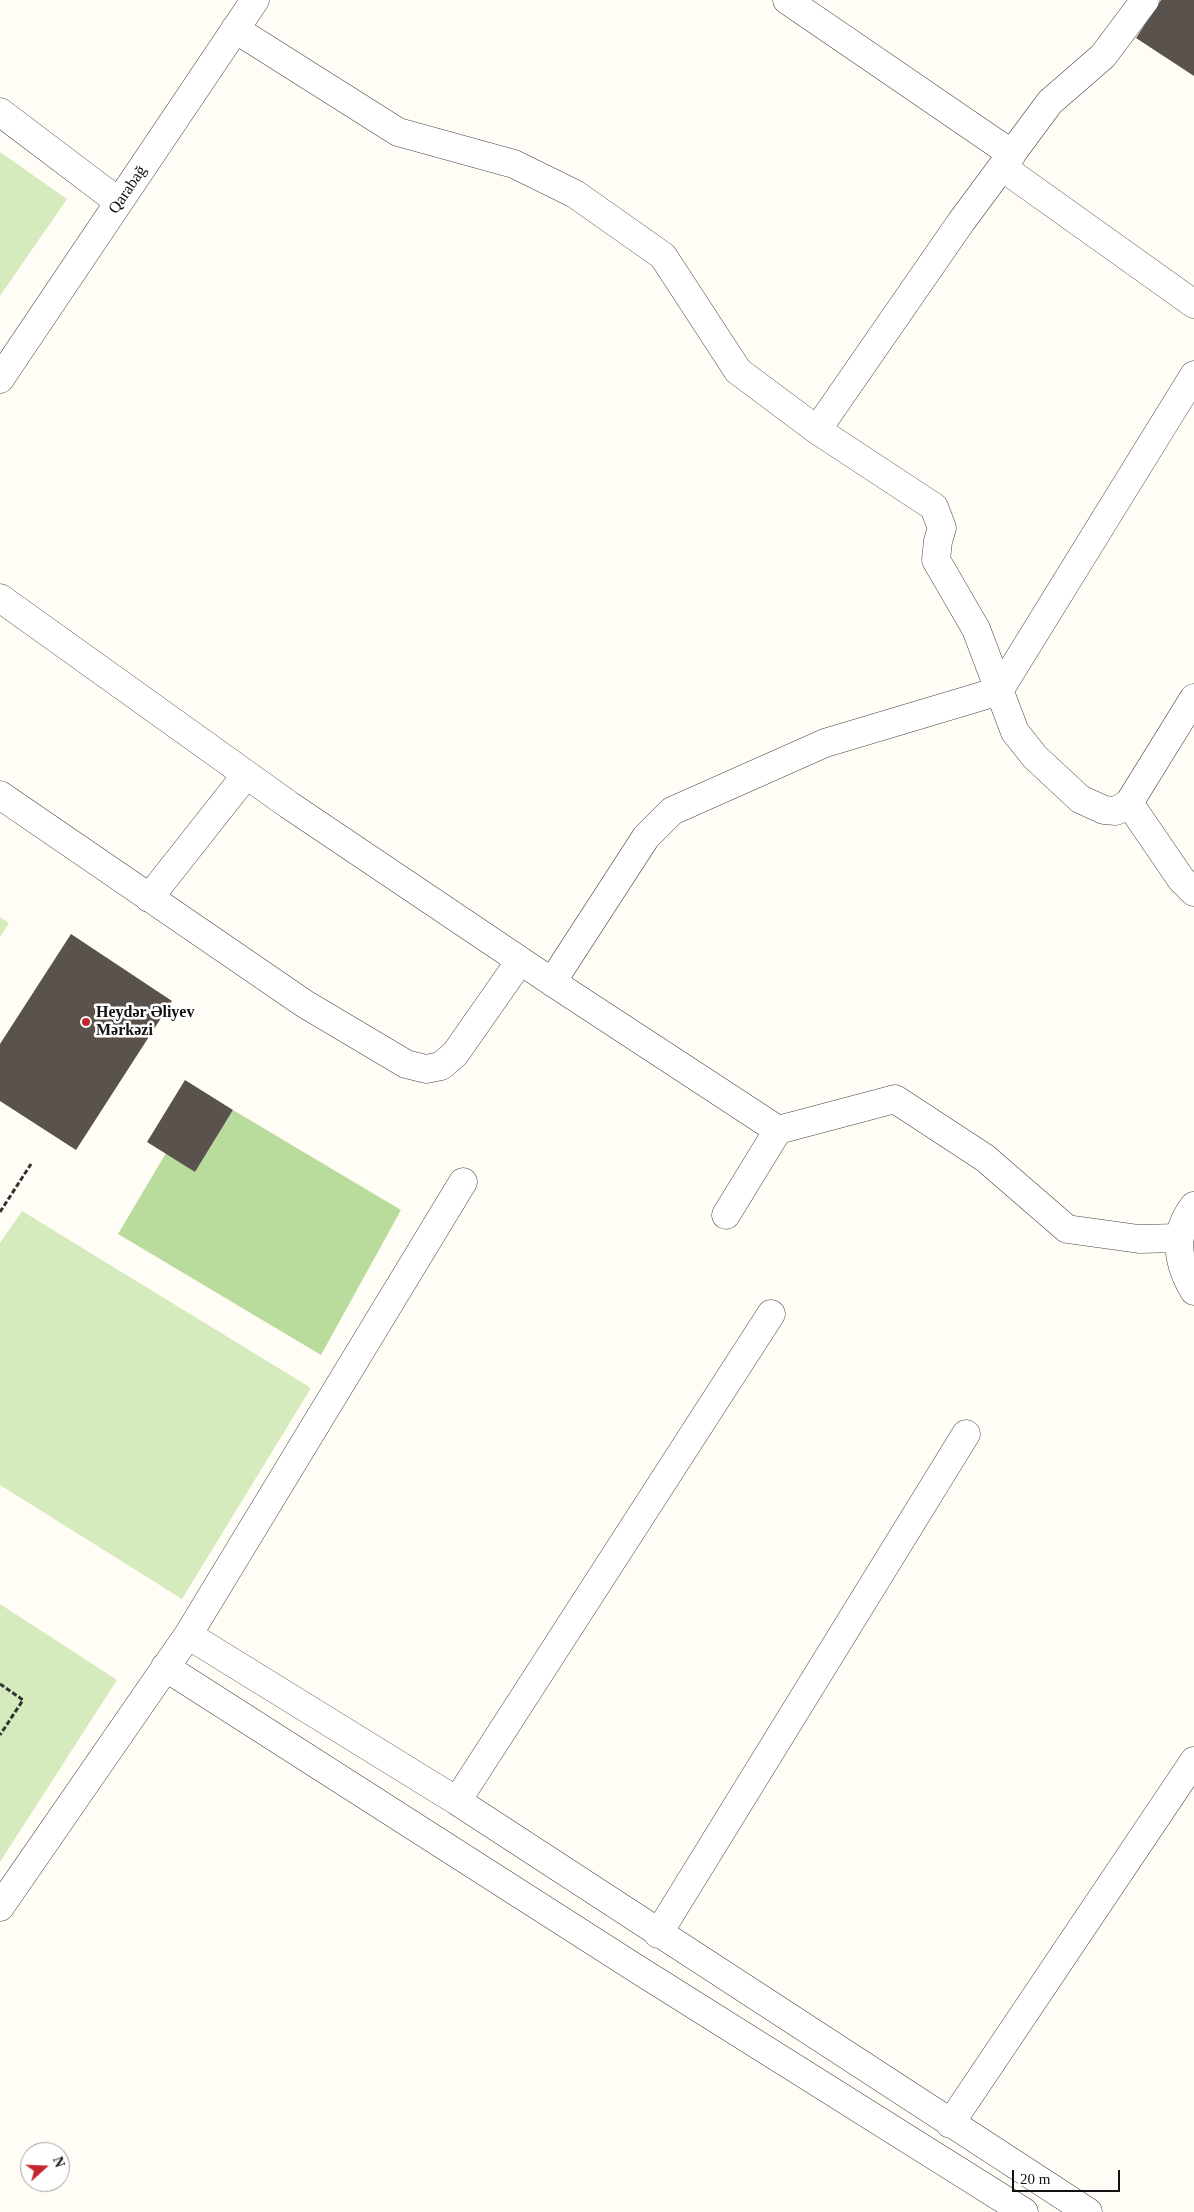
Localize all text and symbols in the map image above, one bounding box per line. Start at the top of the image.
street label: Qarabağ [105,162,151,218]
place label: Heydər Əliyev Mərkəzi [96,1003,194,1041]
marker: Heydər Əliyev Mərkəzi [80,1016,92,1028]
north arrow [20,2142,70,2192]
text: N [50,2155,67,2169]
scale bar [1014,2160,1122,2192]
text: 20 m [1020,2171,1050,2187]

